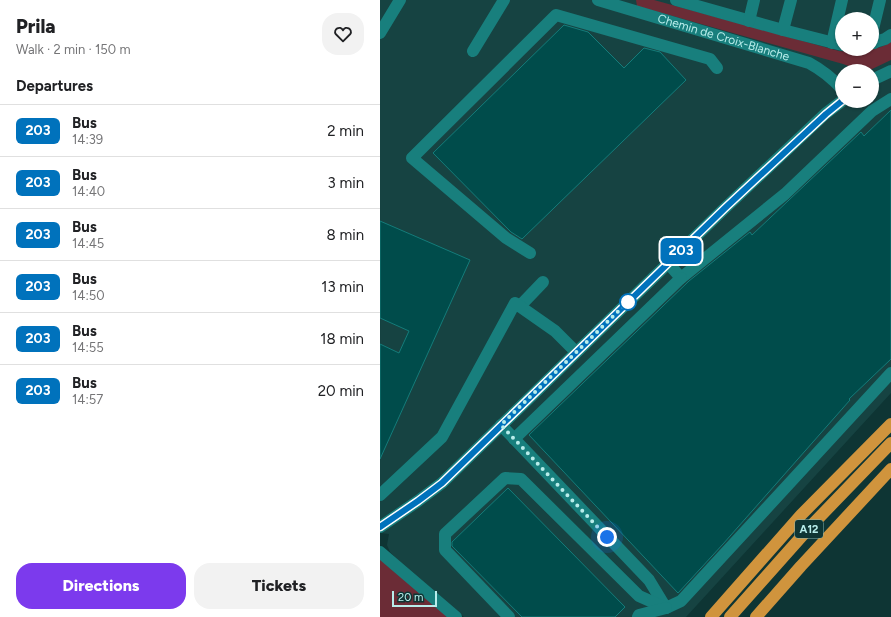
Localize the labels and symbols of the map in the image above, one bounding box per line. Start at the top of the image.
street label: Chemin de Croix-Blanche [656,11,792,64]
line badge: 203 [658,238,704,264]
unlabelled marker [619,293,637,311]
road number: A12 [795,520,823,538]
your location [597,527,617,547]
scale bar [392,589,437,608]

